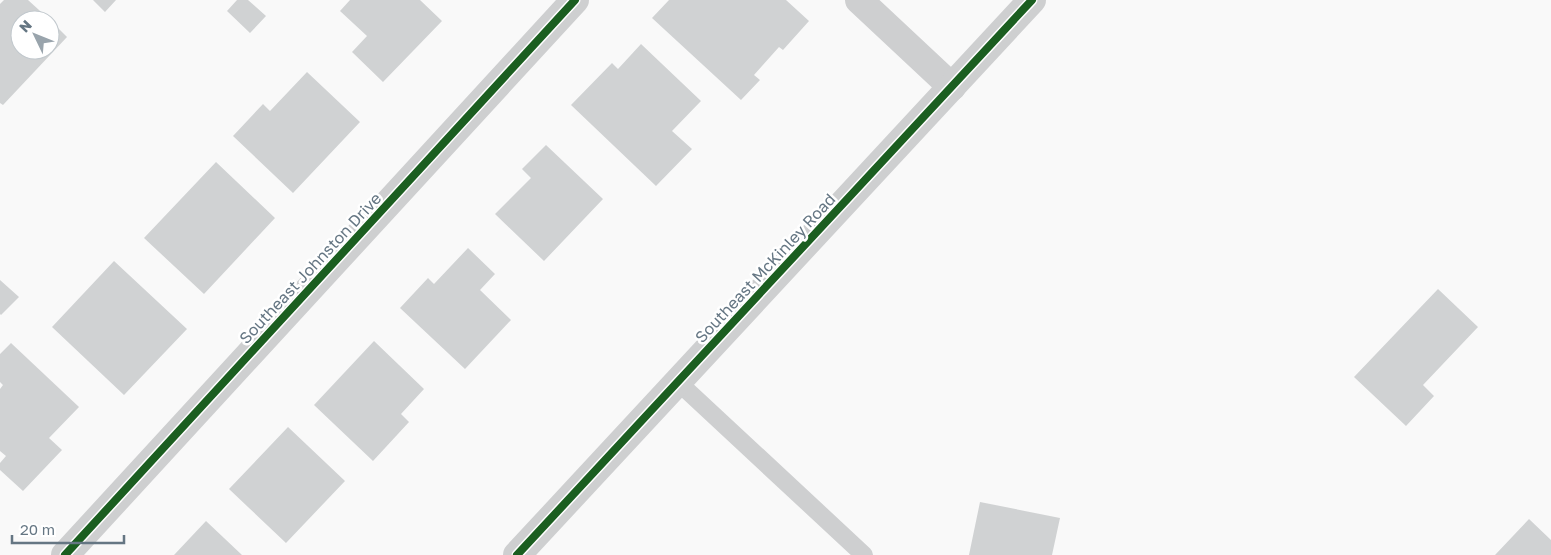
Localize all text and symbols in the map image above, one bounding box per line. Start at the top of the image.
north arrow [10,10,60,60]
text: N [15,16,35,35]
street label: Southeast Johnston Drive [235,188,385,348]
street label: Southeast McKinley Road [691,189,839,347]
scale bar [12,512,125,544]
text: 20 m [20,520,55,538]

